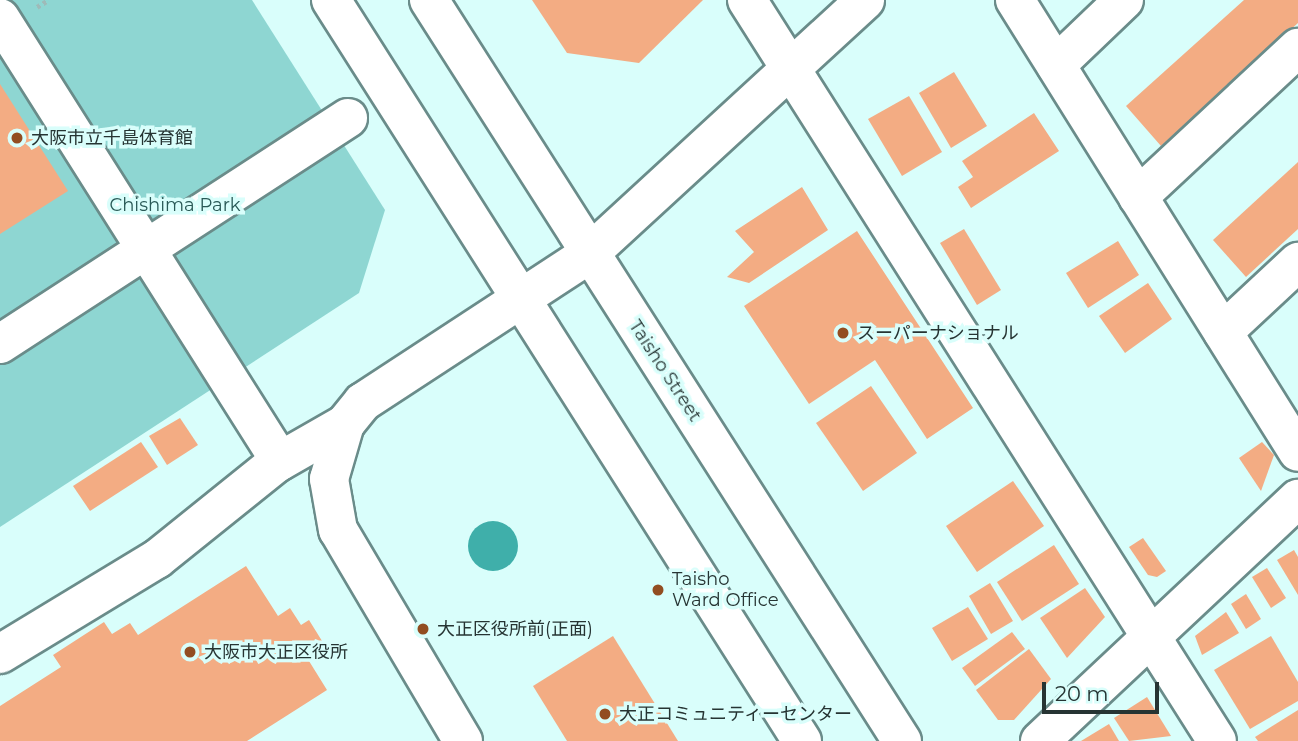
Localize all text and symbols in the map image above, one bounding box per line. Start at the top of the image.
place label: 大阪市立千島体育館 [31,127,193,149]
marker: 大阪市立千島体育館 [9,130,25,146]
park label: Chishima Park [109,194,241,216]
street label: Taisho Street [624,316,706,426]
place label: スーパーナショナル [857,322,1019,344]
marker: スーパーナショナル [835,325,851,341]
place label: Taisho Ward Office [672,569,779,612]
marker: Taisho Ward Office [650,582,666,598]
place label: 大正区役所前(正面) [437,618,593,640]
marker: 大正区役所前(正面) [415,621,431,637]
place label: 大阪市大正区役所 [204,641,348,663]
marker: 大阪市大正区役所 [182,644,198,660]
scale bar [1046,668,1163,712]
text: 20 m [1055,681,1109,706]
place label: 大正コミュニティーセンター [619,703,853,725]
marker: 大正コミュニティーセンター [597,706,613,722]

